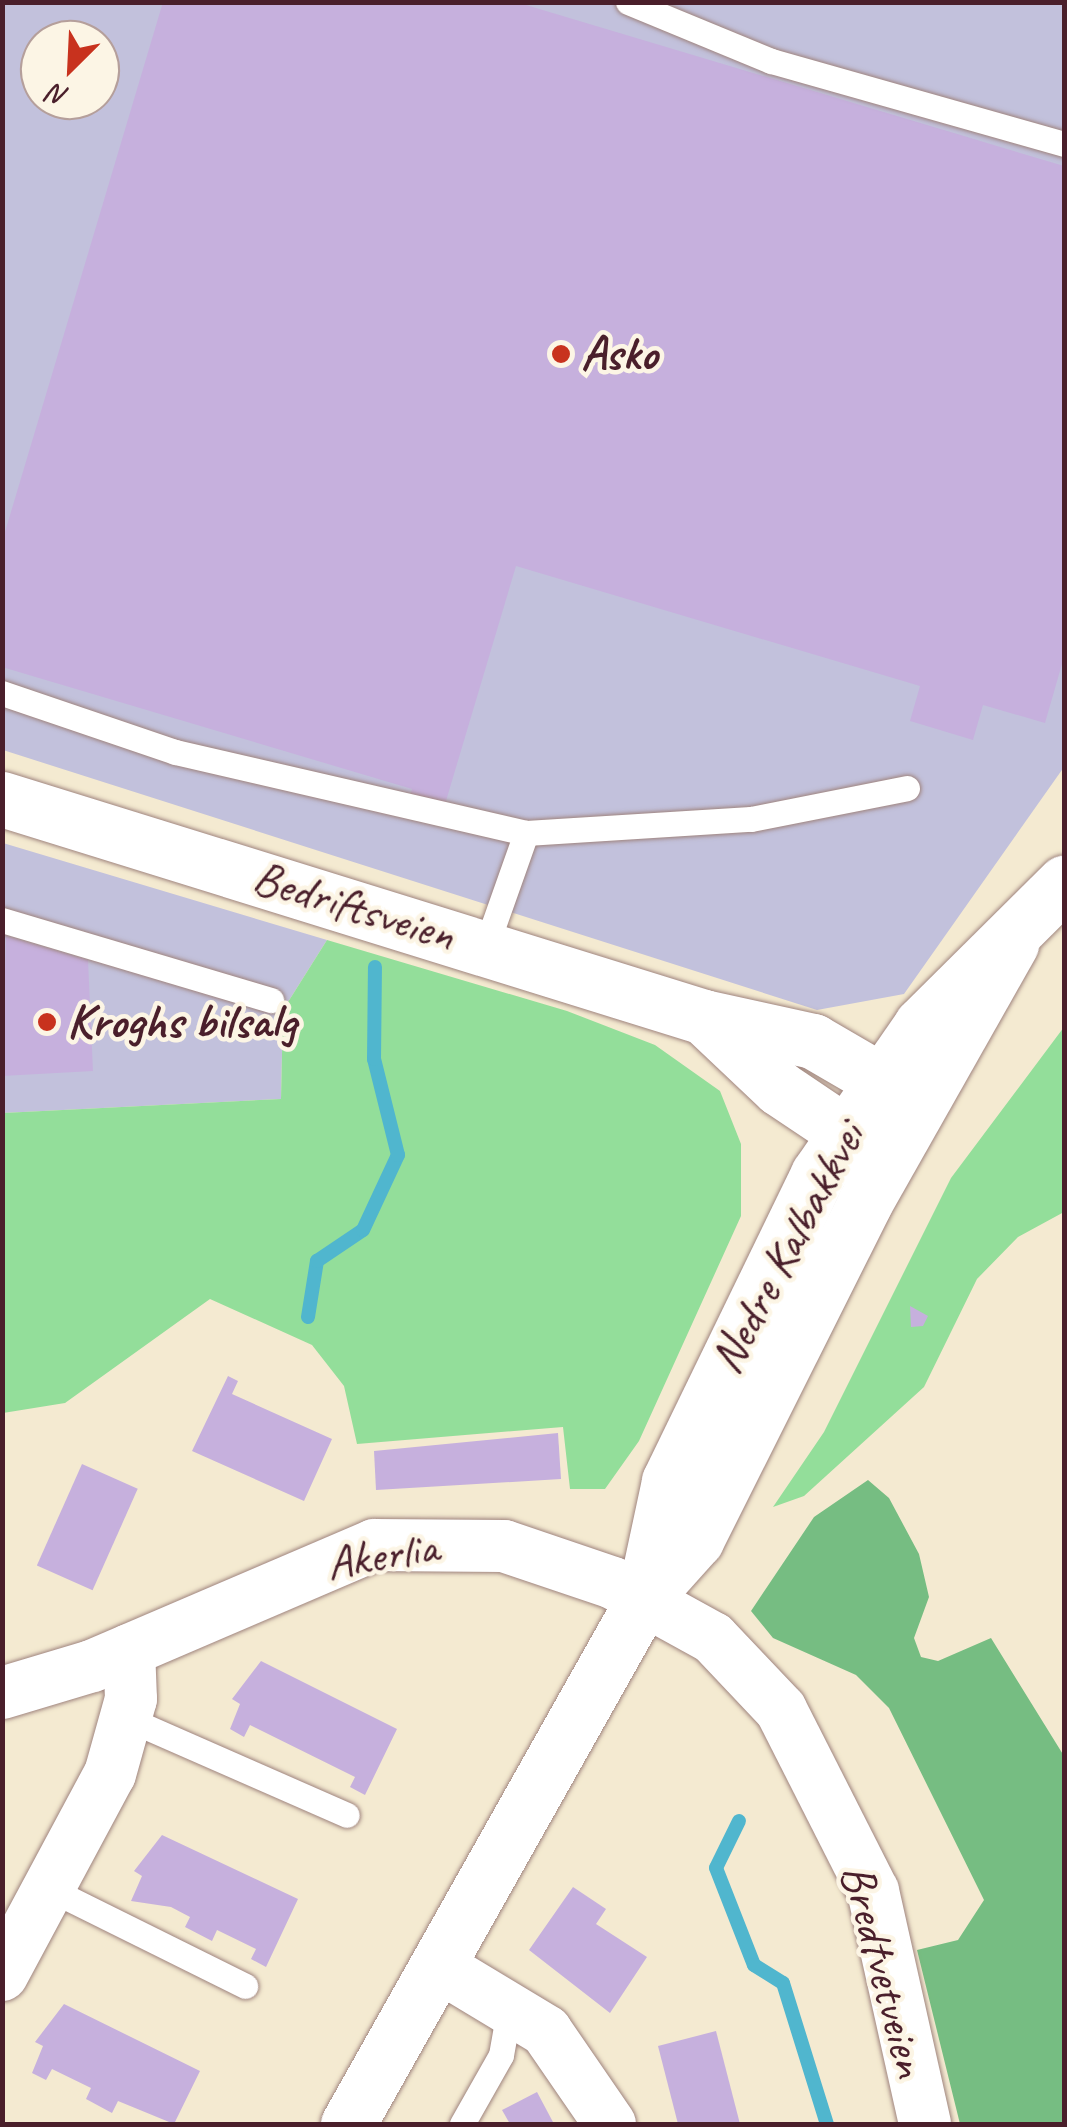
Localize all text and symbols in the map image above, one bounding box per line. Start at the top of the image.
north arrow [20,20,120,120]
text: N [43,77,73,116]
place label: Asko [581,325,657,383]
marker: Asko [550,343,572,365]
street label: Bedriftsveien [246,848,462,964]
place label: Kroghs bilsalg [67,993,296,1051]
marker: Kroghs bilsalg [36,1011,58,1033]
street label: Nedre Kalbakkvei [697,1113,877,1383]
street label: Akerlia [322,1518,442,1592]
street label: Bredtvetveien [828,1857,940,2083]

